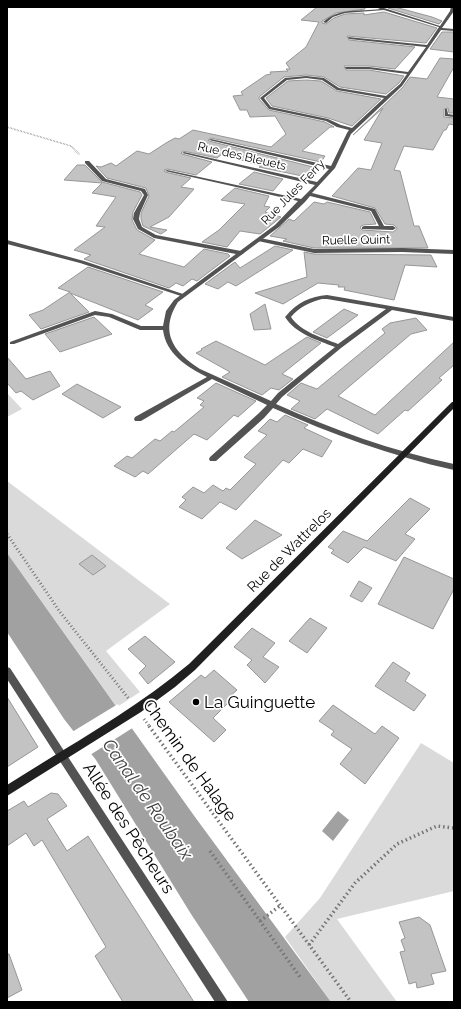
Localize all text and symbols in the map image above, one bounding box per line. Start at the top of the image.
street label: Rue des Bleuets [196,139,288,173]
street label: Rue Jules Ferry [258,156,328,228]
street label: Ruelle Quint [322,232,390,248]
street label: Rue de Wattrelos [244,505,334,595]
place label: La Guinguette [204,692,315,712]
street label: Chemin de Halage [139,695,241,825]
marker: La Guinguette [191,697,201,707]
water label: Canal de Roubaix [99,735,198,865]
street label: Allée des Pêcheurs [79,759,179,897]

